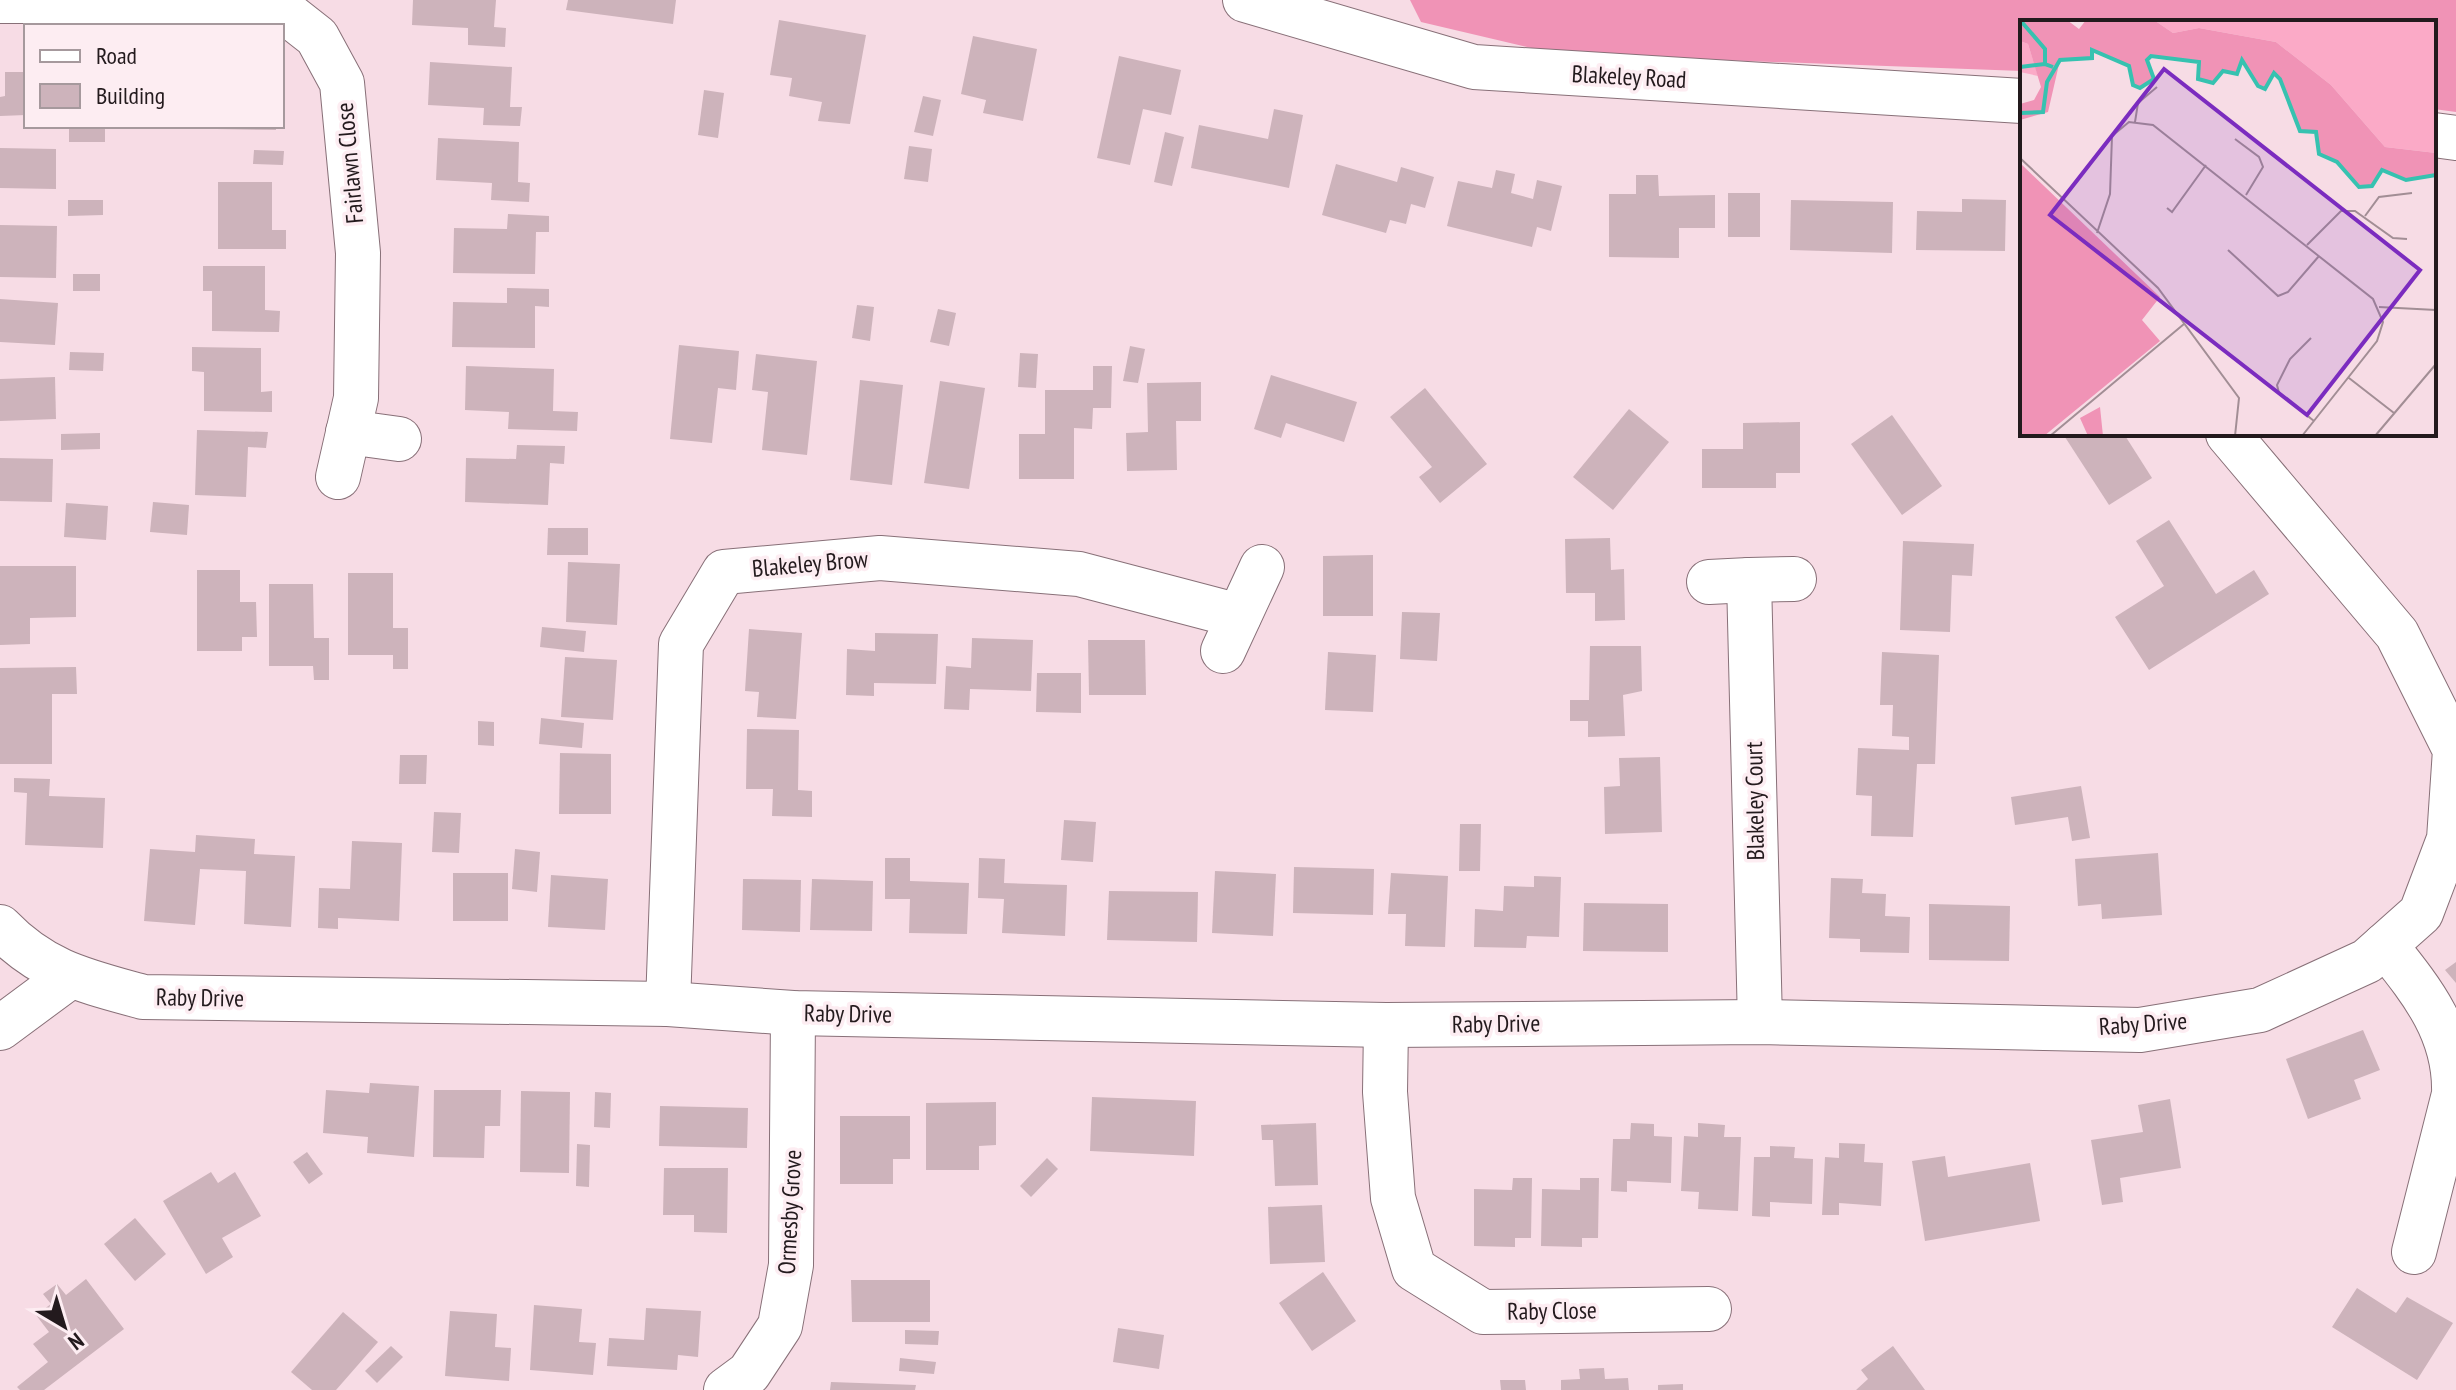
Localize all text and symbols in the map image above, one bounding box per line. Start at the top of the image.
inset map [2020,20,2436,436]
legend [24,24,284,128]
text: Road [96,40,137,71]
street label: Blakeley Road [1571,58,1687,95]
text: Building [96,80,165,111]
street label: Fairlawn Close [329,101,370,225]
street label: Blakeley Brow [751,543,870,584]
street label: Blakeley Court [1738,741,1771,861]
street label: Raby Drive [156,981,244,1014]
street label: Raby Drive [804,997,892,1030]
street label: Raby Drive [2098,1005,2188,1042]
street label: Raby Drive [1452,1007,1540,1040]
street label: Ormesby Grove [771,1149,808,1275]
north arrow [24,1286,104,1366]
street label: Raby Close [1507,1294,1597,1327]
text: N [63,1327,90,1356]

